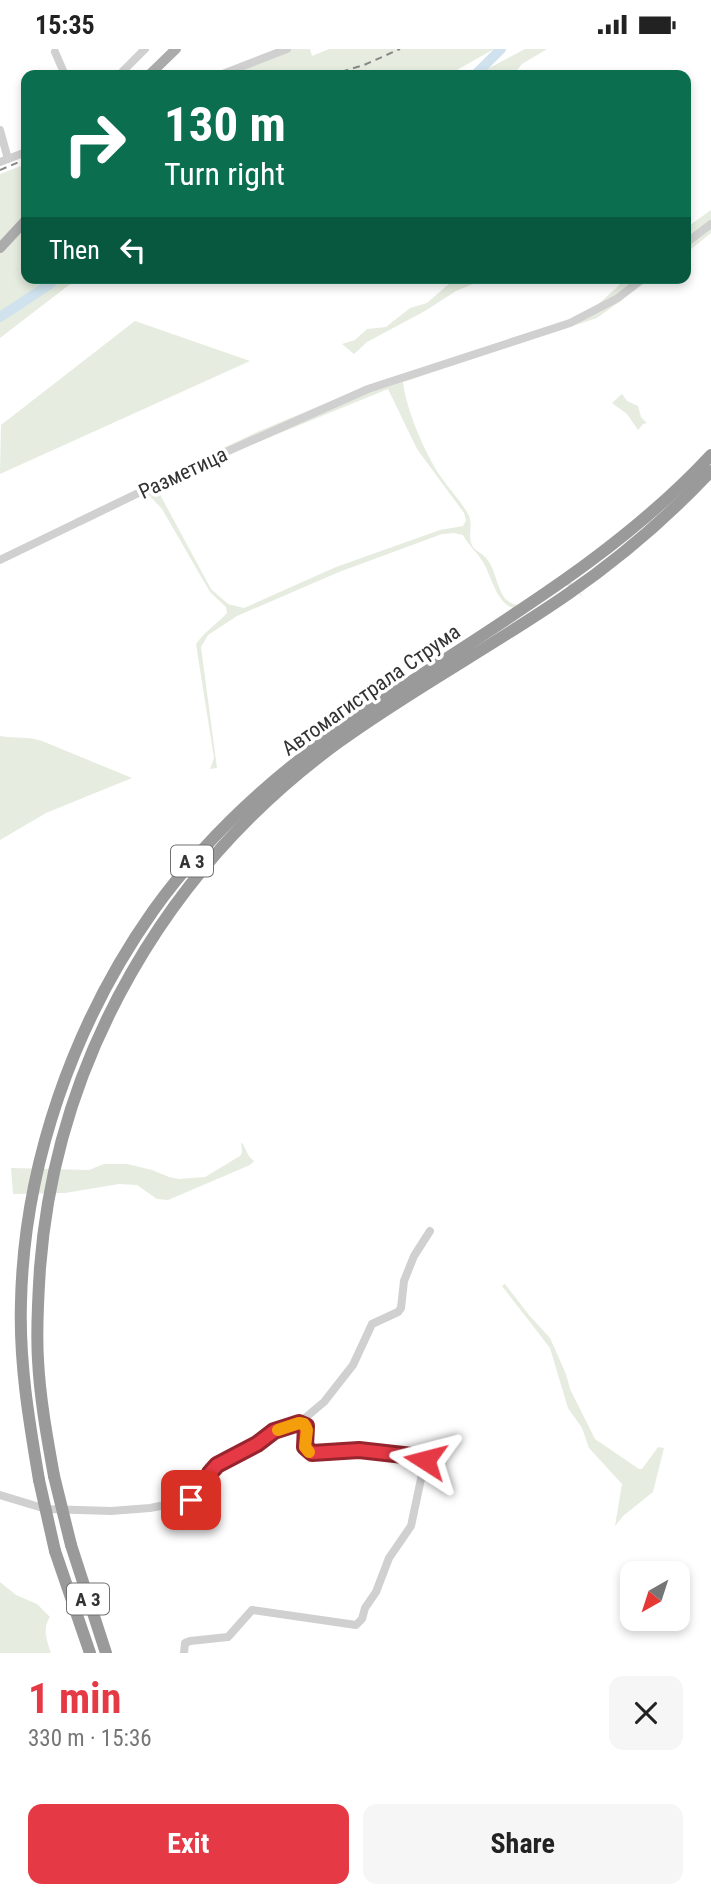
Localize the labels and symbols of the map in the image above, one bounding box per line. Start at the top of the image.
street label: Разметица [135,442,231,504]
street label: Автомагистрала Струма [277,619,465,761]
road number: A 3 [171,845,213,877]
position arrow [388,1423,462,1497]
pin [161,1470,221,1530]
north arrow [620,1561,690,1631]
road number: A 3 [67,1583,109,1615]

